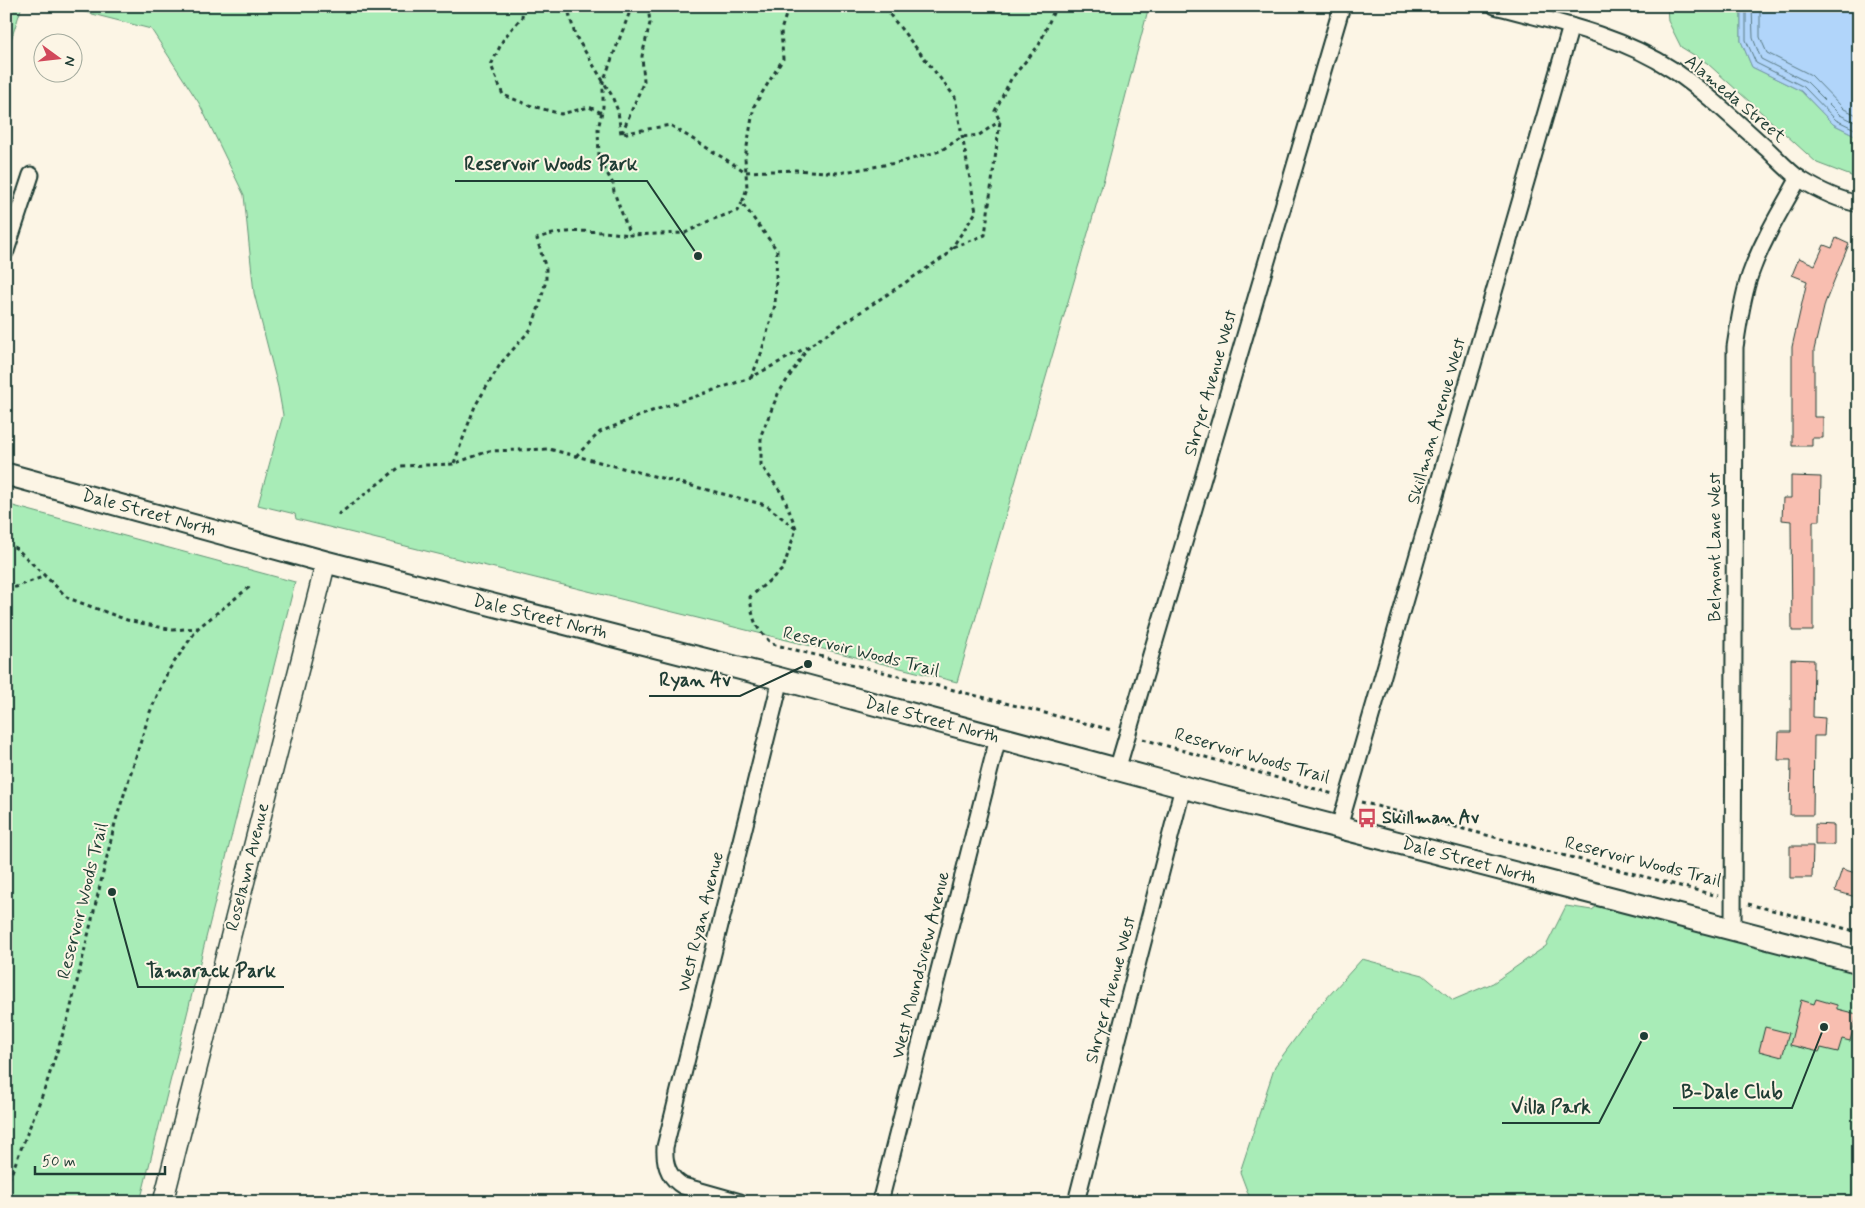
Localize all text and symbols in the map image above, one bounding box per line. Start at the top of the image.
north arrow [32,32,82,82]
street label: Alameda Street [1679,49,1791,149]
text: N [60,54,79,68]
callout: Reservoir Woods Park [455,147,647,181]
text: Reservoir Woods Park [464,152,638,177]
street label: Shryer Avenue West [1179,306,1244,459]
street label: Skillman Avenue West [1402,334,1472,507]
street label: Belmont Lane West [1703,472,1727,622]
street label: Dale Street North [79,484,219,542]
street label: Dale Street North [470,589,610,645]
street label: Reservoir Woods Trail [780,621,942,683]
callout: Ryan Av [649,662,740,696]
text: Ryan Av [659,668,731,693]
street label: Dale Street North [862,691,1002,749]
street label: Reservoir Woods Trail [1172,722,1332,790]
street label: Roselawn Avenue [220,800,276,934]
place label: Skillman Av [1382,806,1480,830]
bus stop icon: Skillman Av [1356,807,1378,829]
street label: Reservoir Woods Trail [52,820,114,982]
street label: Reservoir Woods Trail [1562,831,1724,893]
street label: Dale Street North [1399,832,1539,890]
street label: West Ryan Avenue [672,849,730,995]
street label: West Moundsview Avenue [886,869,956,1061]
street label: Shryer Avenue West [1080,913,1142,1066]
callout: Tamarack Park [138,953,284,987]
text: Tamarack Park [146,959,276,984]
callout: B-Dale Club [1673,1074,1792,1108]
text: B-Dale Club [1681,1080,1783,1105]
callout: Villa Park [1502,1089,1599,1123]
text: Villa Park [1511,1095,1591,1120]
scale bar [35,1143,165,1175]
text: 50 m [42,1152,76,1172]

